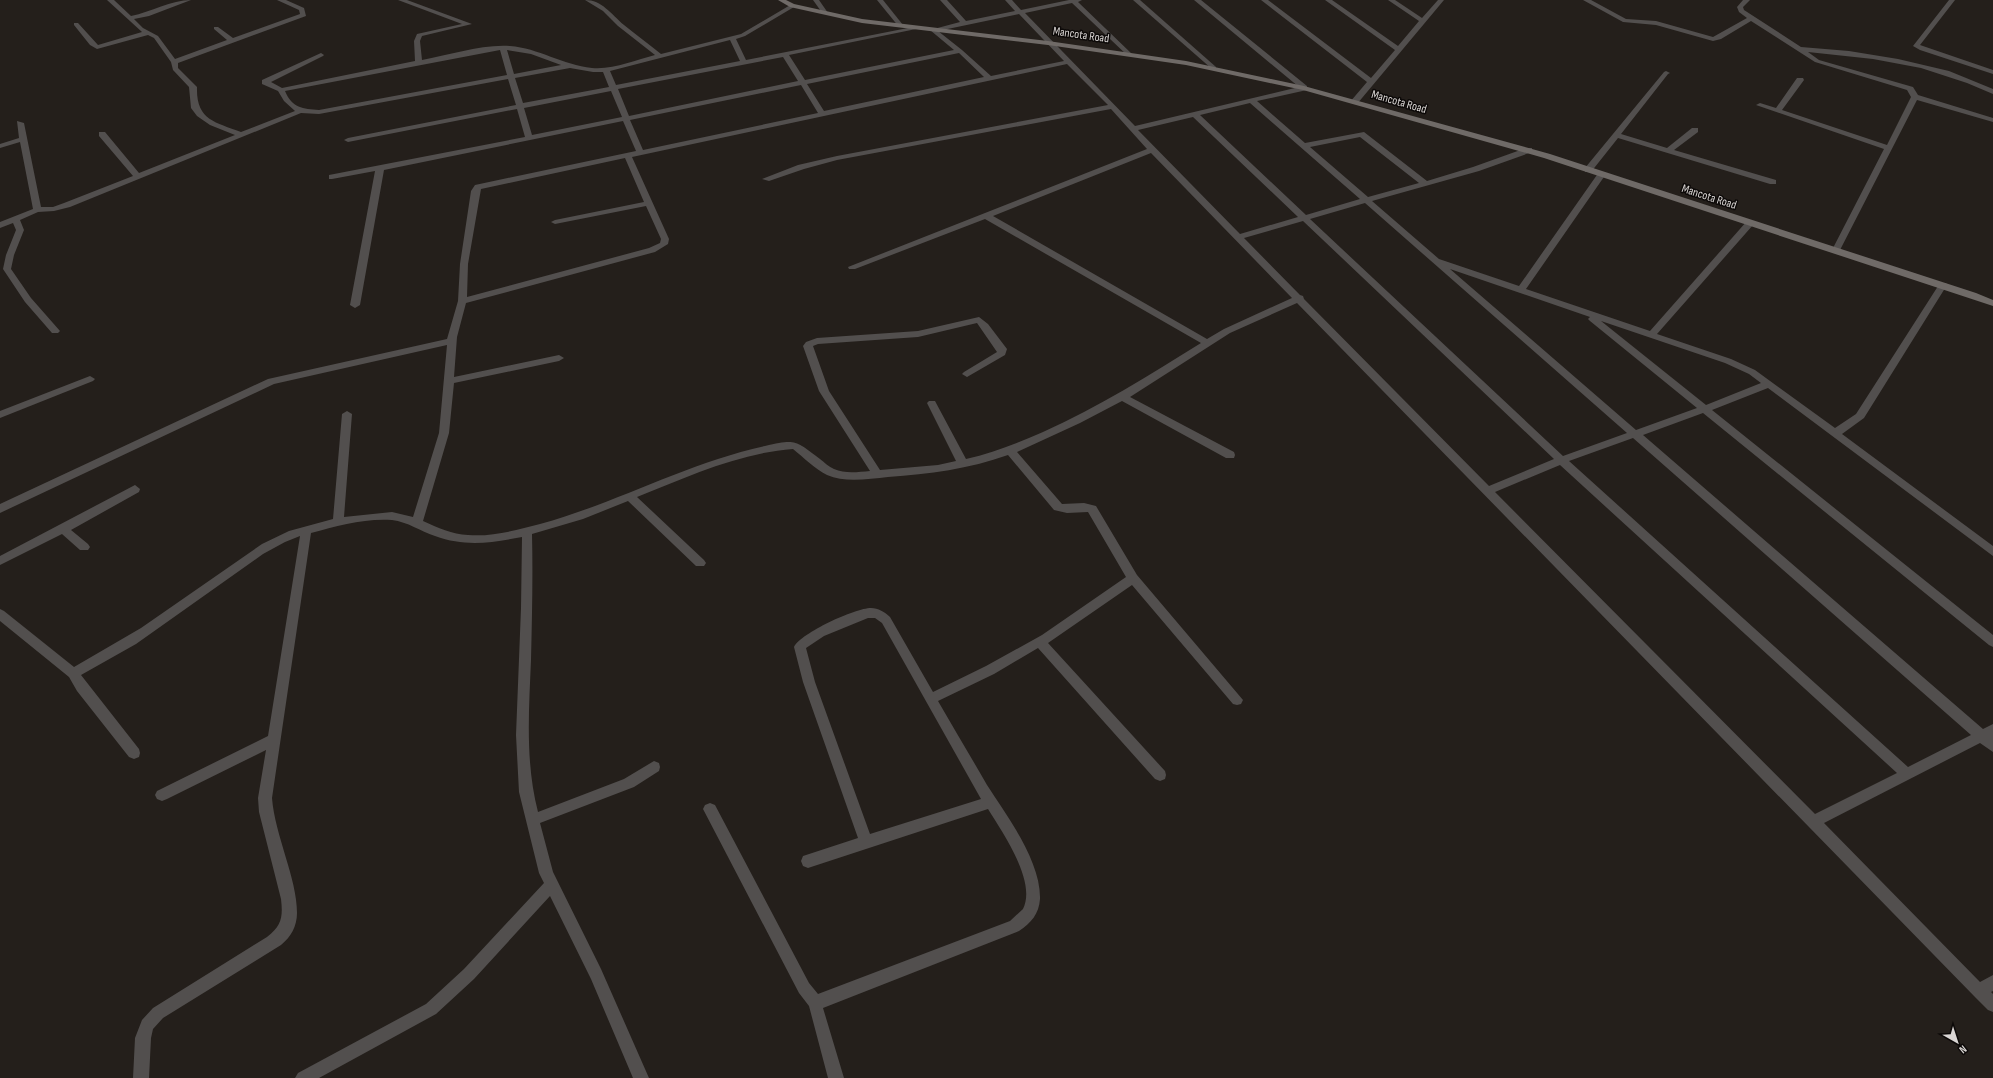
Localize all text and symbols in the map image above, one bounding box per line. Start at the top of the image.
street label: Mancota Road [1052,24,1110,46]
street label: Mancota Road [1370,87,1428,117]
street label: Mancota Road [1680,181,1738,213]
north arrow [1937,1022,1977,1062]
text: N [1957,1042,1969,1056]

